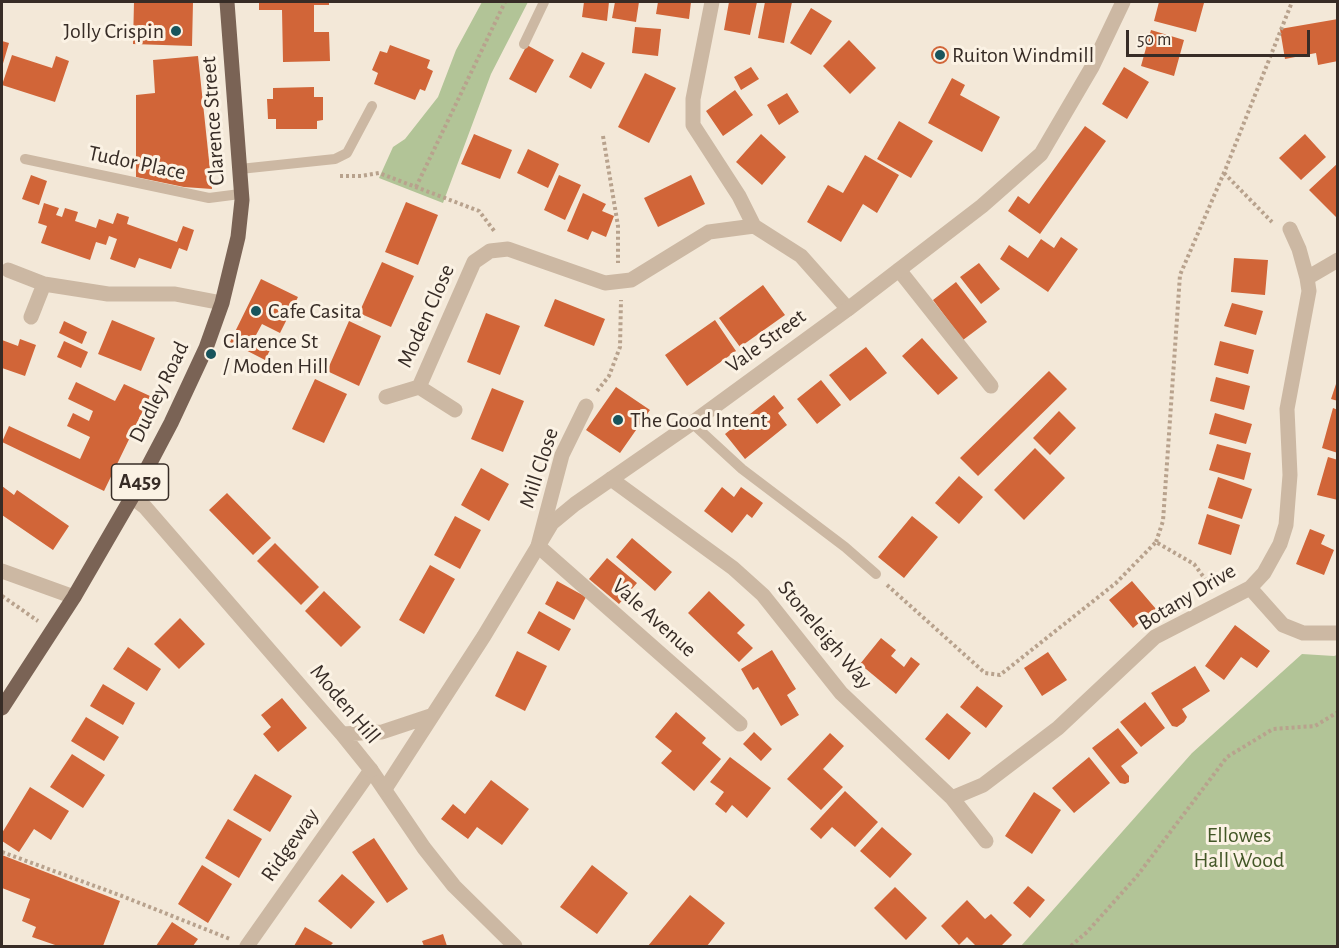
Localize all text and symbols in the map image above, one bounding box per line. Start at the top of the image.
place label: Jolly Crispin [64,18,164,44]
scale bar [1129,18,1314,56]
marker: Jolly Crispin [169,24,183,38]
text: 50 m [1137,31,1171,49]
place label: Ruiton Windmill [952,42,1094,68]
marker: Ruiton Windmill [933,48,947,62]
street label: Clarence Street [195,56,231,186]
street label: Tudor Place [86,140,188,186]
street label: Moden Close [392,260,460,372]
place label: Cafe Casita [268,298,362,324]
street label: Vale Street [721,303,811,379]
marker: Cafe Casita [249,304,263,318]
place label: Clarence St / Moden Hill [223,328,328,380]
street label: Dudley Road [123,337,195,447]
marker: Clarence St / Moden Hill [204,347,218,361]
place label: The Good Intent [630,407,767,433]
marker: The Good Intent [611,413,625,427]
street label: Mill Close [514,424,564,512]
road number: A459 [112,464,168,500]
street label: Botany Drive [1133,558,1241,636]
street label: Vale Avenue [606,573,702,663]
street label: Stoneleigh Way [772,575,878,695]
street label: Moden Hill [304,659,386,749]
street label: Ridgeway [255,803,325,887]
park label: Ellowes Hall Wood [1194,822,1284,873]

